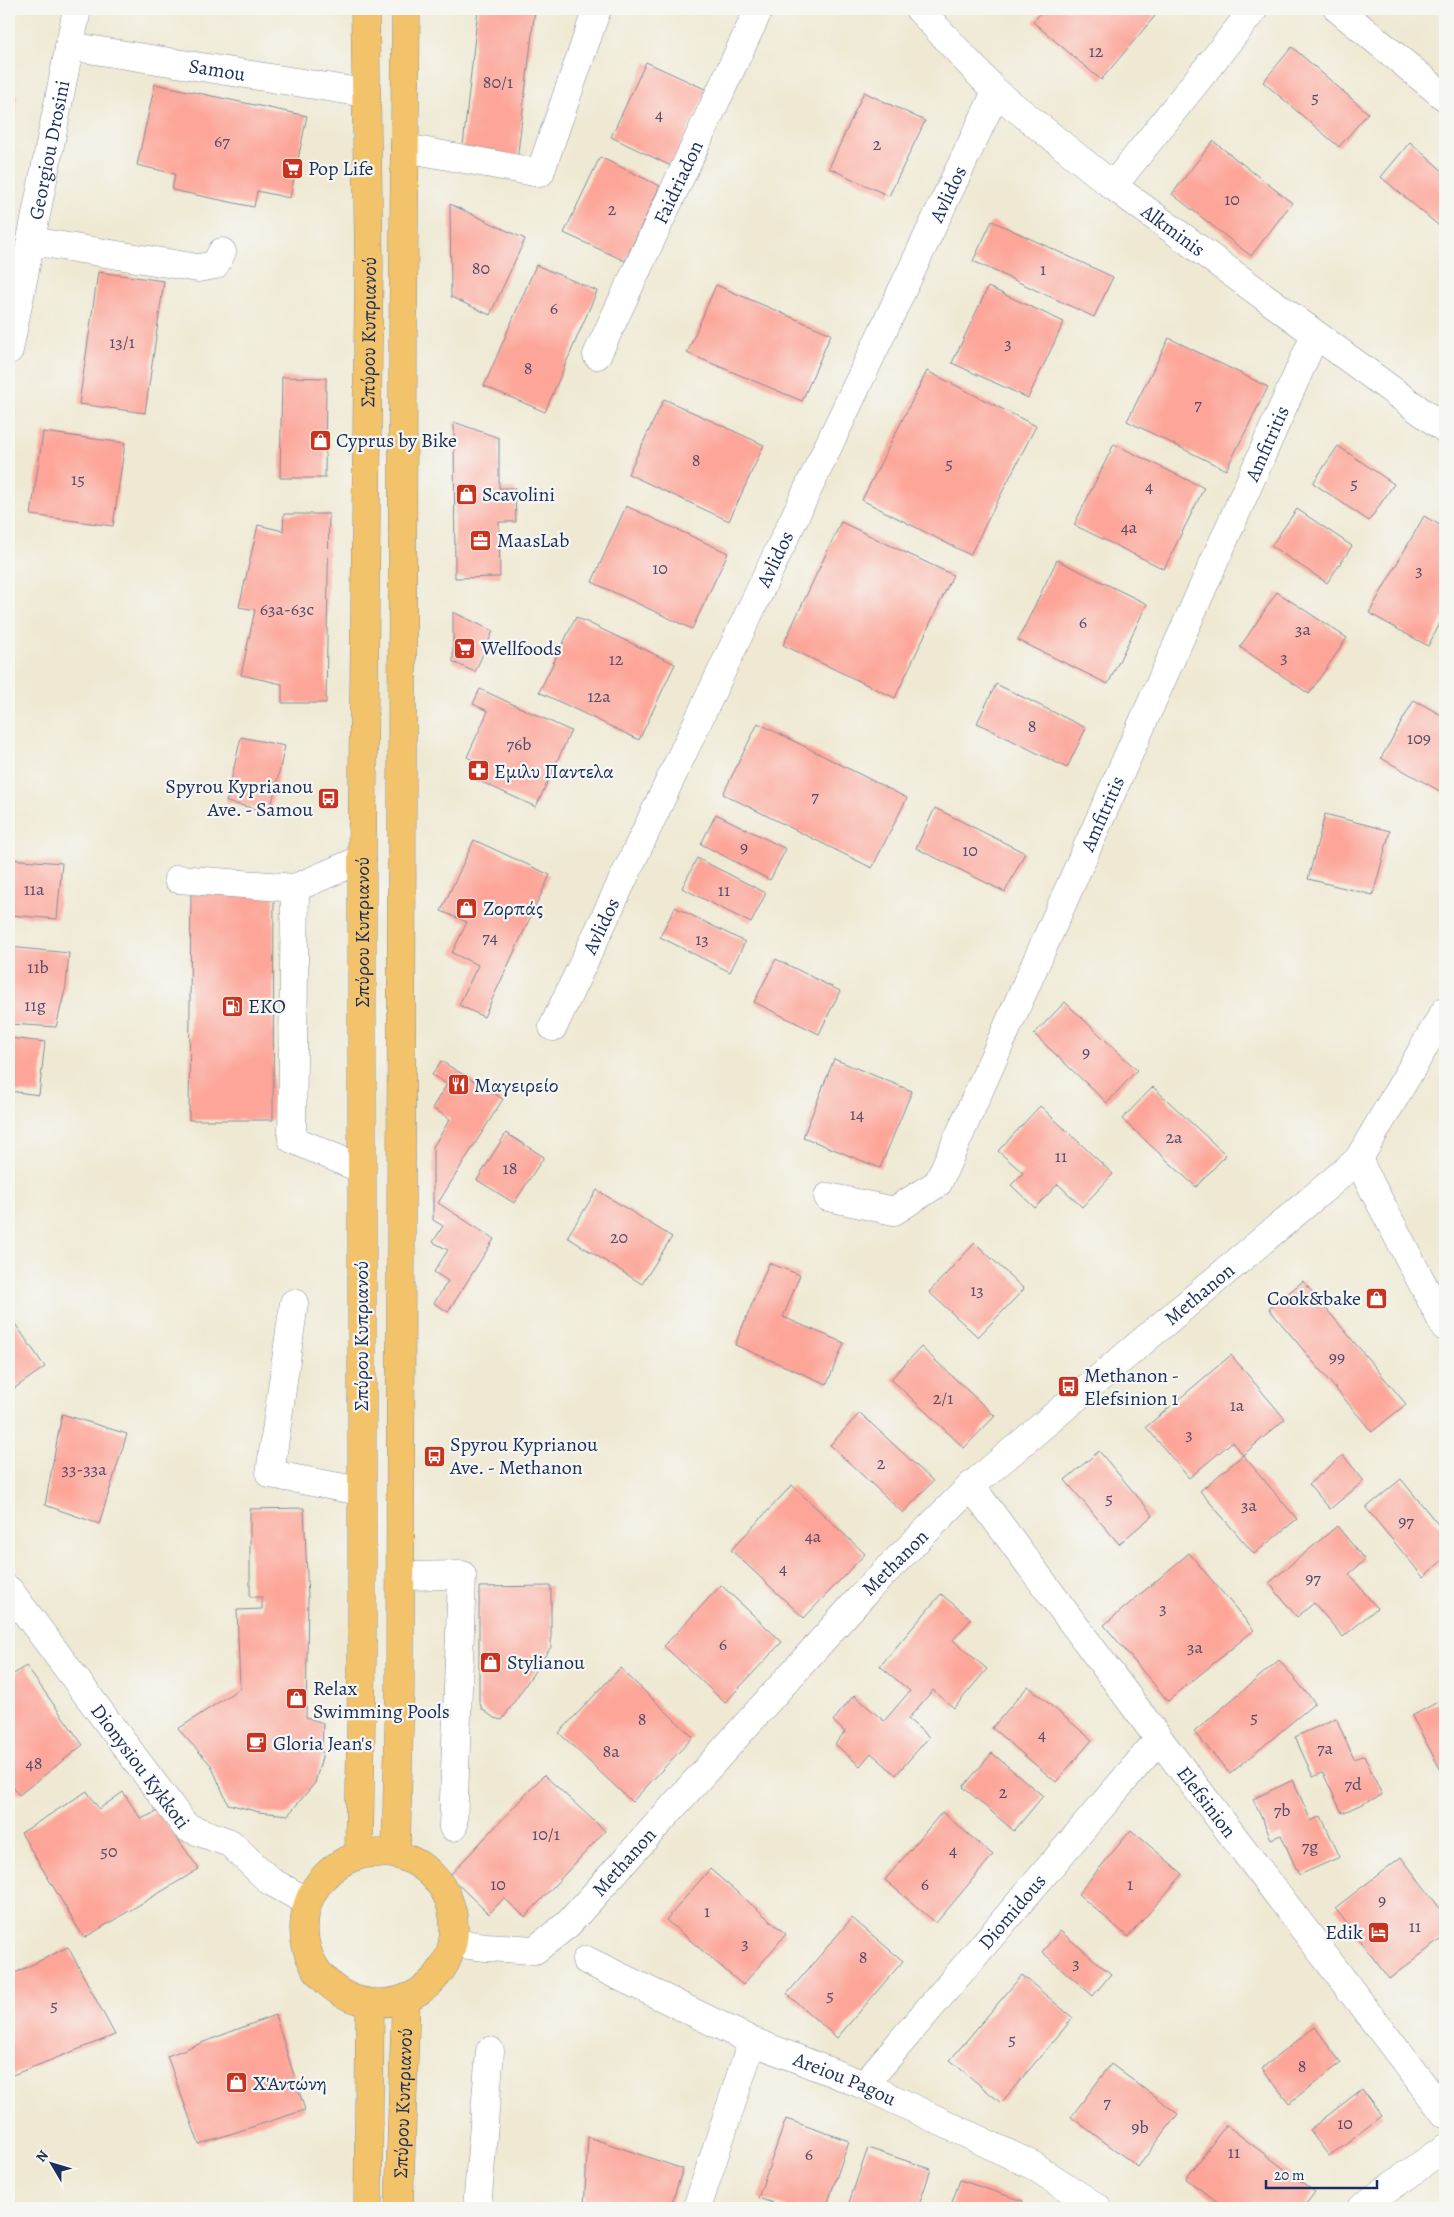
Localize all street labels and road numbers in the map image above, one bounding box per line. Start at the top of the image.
street label: Samou [187,52,247,88]
street label: Georgiou Drosini [22,78,76,222]
street label: Faidriadon [647,136,710,228]
street label: Avlidos [923,161,973,228]
street label: Alkminis [1135,197,1210,263]
street label: Σπύρου Κυπριανού [354,257,383,407]
street label: Amfitritis [1238,402,1296,487]
street label: Avlidos [750,526,800,593]
street label: Amfitritis [1074,772,1131,857]
street label: Σπύρου Κυπριανού [349,857,376,1007]
street label: Avlidos [576,893,626,960]
street label: Methanon [1159,1257,1240,1332]
street label: Σπύρου Κυπριανού [348,1261,375,1411]
street label: Methanon [856,1523,934,1602]
street label: Dionysiou Kykkoti [84,1698,196,1835]
street label: Elefsinion [1170,1761,1242,1843]
street label: Methanon [586,1822,662,1902]
street label: Diomidous [972,1868,1052,1955]
street label: Σπύρου Κυπριανού [387,2028,419,2179]
street label: Areiou Pagou [789,2045,901,2113]

